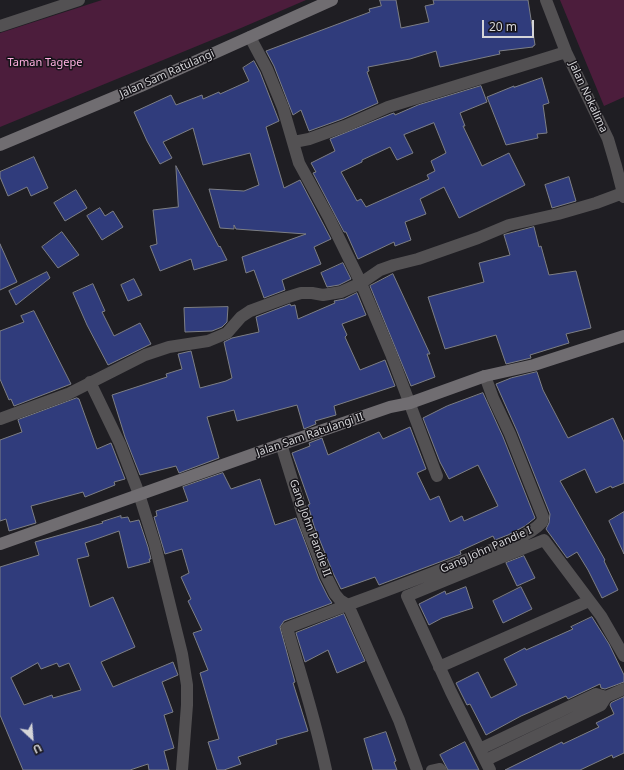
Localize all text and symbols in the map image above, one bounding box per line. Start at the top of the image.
scale bar [484,12,536,38]
text: 20 m [489,18,517,35]
street label: Jalan Sam Ratulangi [118,47,216,101]
park label: Taman Tagepe [8,56,82,70]
street label: Jalan Nokalima [566,59,610,135]
street label: Jalan Sam Ratulangi II [255,410,365,460]
street label: Gang John Pandie II [286,478,334,578]
street label: Gang John Pandie I [438,524,534,576]
north arrow [12,718,52,758]
text: U [30,741,45,758]

